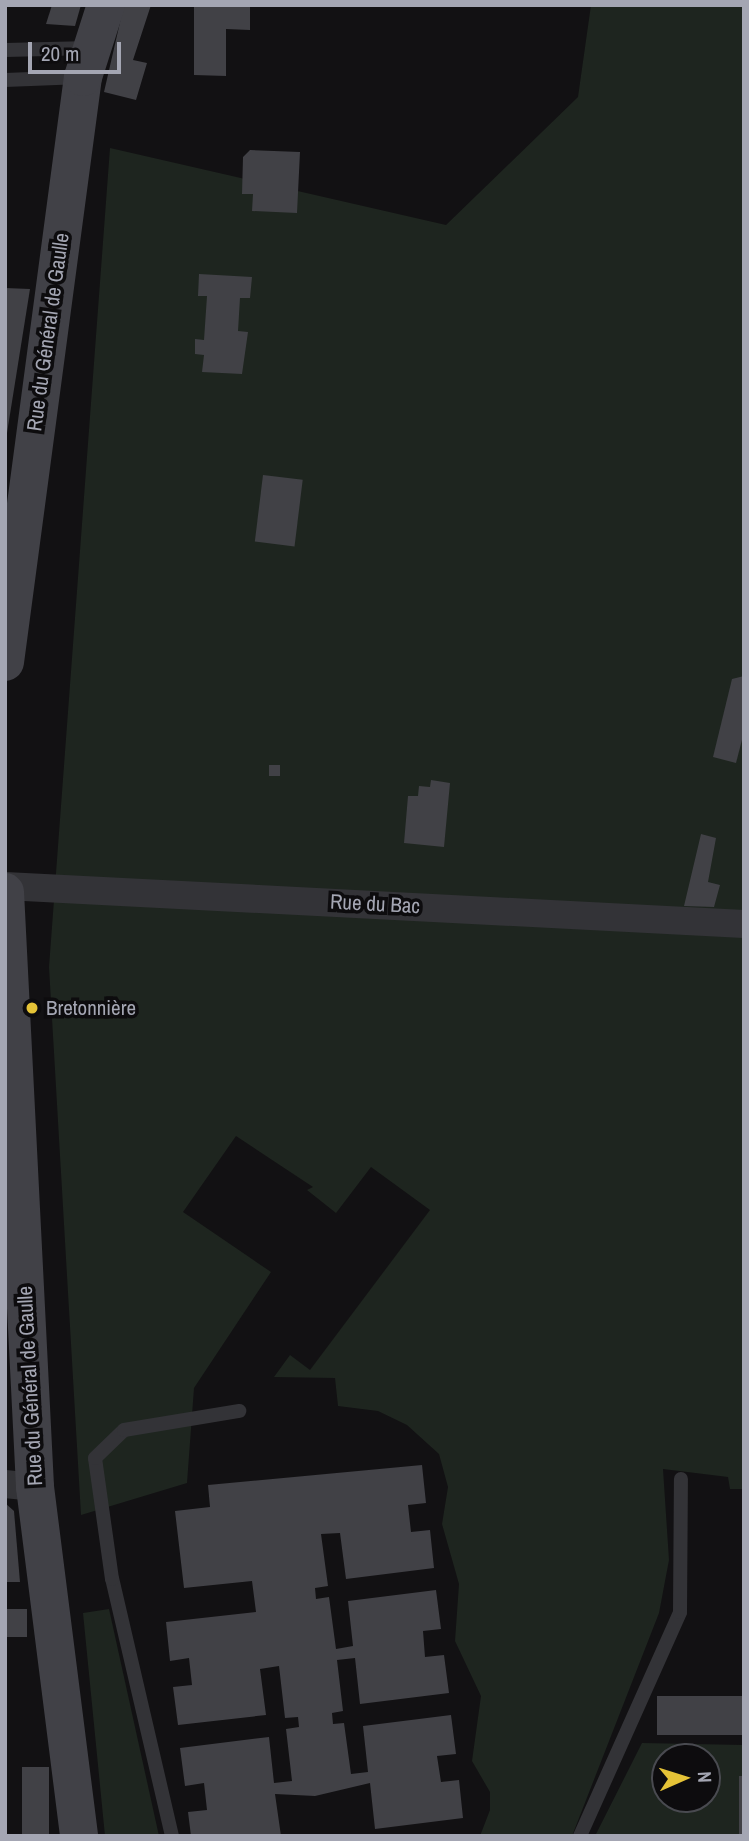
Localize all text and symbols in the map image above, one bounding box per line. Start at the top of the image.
scale bar [32,28,124,72]
text: 20 m [41,39,79,68]
street label: Rue du Général de Gaulle [22,231,74,433]
street label: Rue du Bac [329,889,421,919]
place label: Bretonnière [46,995,136,1021]
marker: Bretonnière [24,1000,40,1016]
street label: Rue du Général de Gaulle [12,1285,48,1487]
north arrow [651,1743,721,1813]
text: N [692,1771,718,1783]

